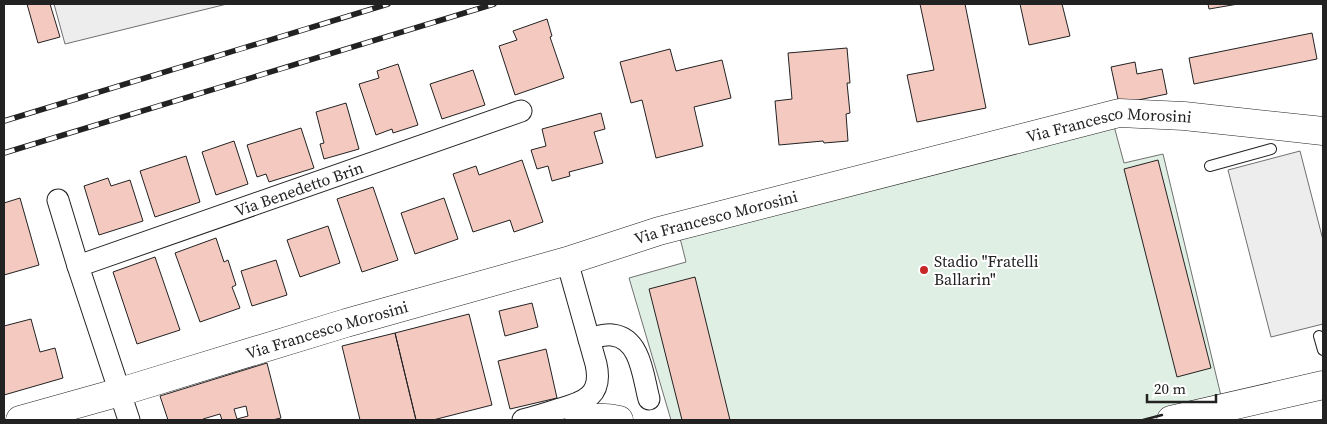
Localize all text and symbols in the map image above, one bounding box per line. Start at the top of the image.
street label: Via Francesco Morosini [1024,102,1193,147]
street label: Via Benedetto Brin [232,156,366,221]
street label: Via Francesco Morosini [631,185,800,249]
place label: Stadio "Fratelli Ballarin" [934,250,1039,290]
marker: Stadio "Fratelli Ballarin" [918,264,930,276]
street label: Via Francesco Morosini [243,295,411,364]
scale bar [1147,372,1216,404]
text: 20 m [1154,378,1186,399]

